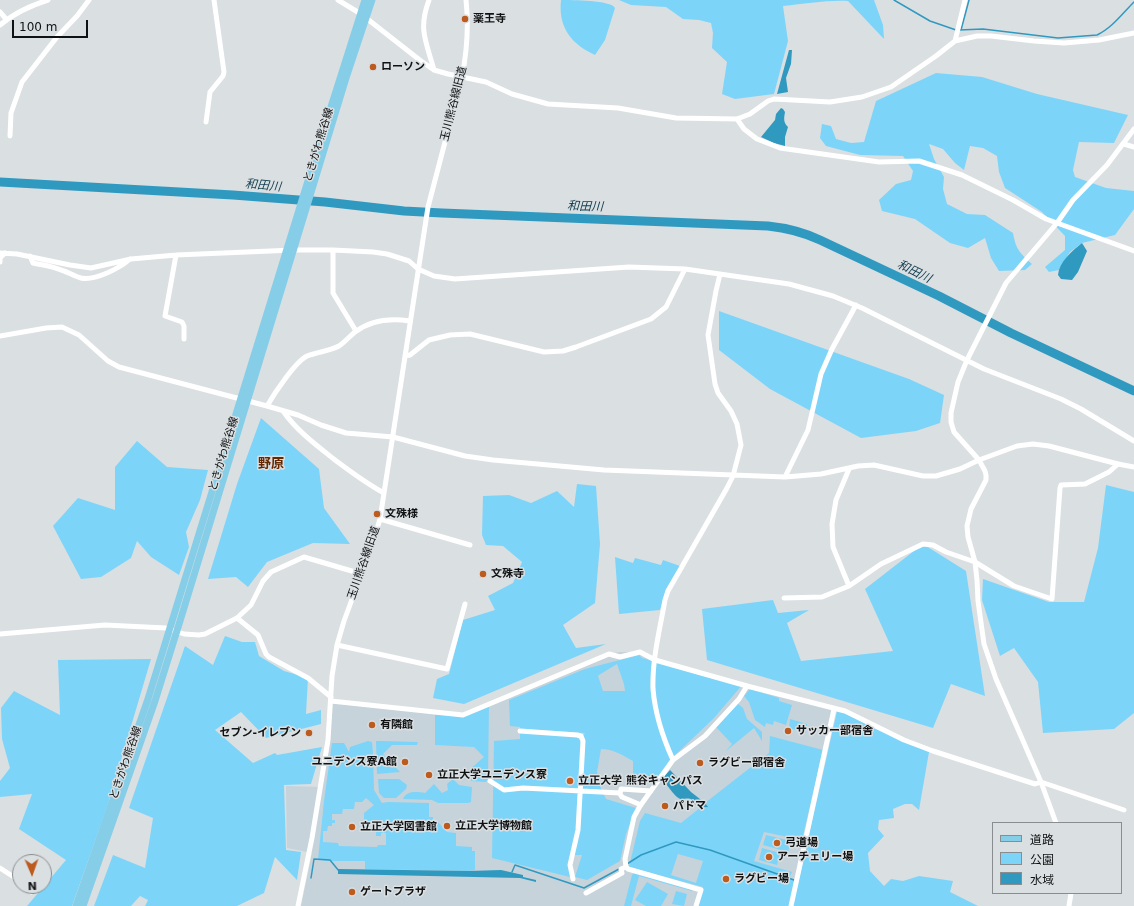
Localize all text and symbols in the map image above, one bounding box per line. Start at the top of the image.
scale bar [14,12,90,38]
place label: 薬王寺 [473,12,506,26]
marker: 薬王寺 [460,14,470,24]
text: 100 m [19,20,57,34]
place label: ローソン [381,60,425,74]
marker: ローソン [368,62,378,72]
street label: 玉川熊谷線旧道 [438,65,470,143]
street label: ときがわ熊谷線 [301,106,337,184]
water label: 和田川 [244,177,282,195]
water label: 和田川 [567,199,603,215]
water label: 和田川 [895,258,933,286]
street label: ときがわ熊谷線 [206,415,242,493]
district label: 野原 [258,457,284,473]
place label: 文殊様 [385,507,418,521]
marker: 文殊様 [372,509,382,519]
street label: 玉川熊谷線旧道 [345,524,383,602]
place label: 文殊寺 [491,567,524,581]
marker: 文殊寺 [478,569,488,579]
place label: 有隣館 [380,718,413,732]
marker: 有隣館 [367,720,377,730]
street label: ときがわ熊谷線 [107,724,145,802]
place label: サッカー部宿舎 [796,724,873,738]
place label: セブン-イレブン [219,726,301,740]
marker: サッカー部宿舎 [783,726,793,736]
marker: セブン-イレブン [304,728,314,738]
place label: ユニデンス寮A館 [311,755,397,769]
place label: ラグビー部宿舎 [708,756,785,770]
marker: ユニデンス寮A館 [400,757,410,767]
marker: ラグビー部宿舎 [695,758,705,768]
place label: 立正大学ユニデンス寮 [437,768,547,782]
marker: 立正大学ユニデンス寮 [424,770,434,780]
place label: 立正大学 熊谷キャンパス [578,774,703,788]
marker: 立正大学 熊谷キャンパス [565,776,575,786]
place label: パドマ [673,799,706,813]
marker: パドマ [660,801,670,811]
place label: 立正大学博物館 [455,819,532,833]
place label: 立正大学図書館 [360,820,437,834]
marker: 立正大学博物館 [442,821,452,831]
marker: 立正大学図書館 [347,822,357,832]
legend [992,822,1122,894]
text: 道路 [1030,833,1054,847]
place label: 弓道場 [785,836,818,850]
marker: 弓道場 [772,838,782,848]
place label: アーチェリー場 [777,850,853,864]
marker: アーチェリー場 [764,852,774,862]
text: 公園 [1030,853,1054,867]
north arrow [12,854,52,894]
place label: ラグビー場 [734,872,789,886]
text: 水域 [1030,873,1054,887]
marker: ラグビー場 [721,874,731,884]
text: N [28,879,37,892]
place label: ゲートプラザ [360,885,426,899]
marker: ゲートプラザ [347,887,357,897]

